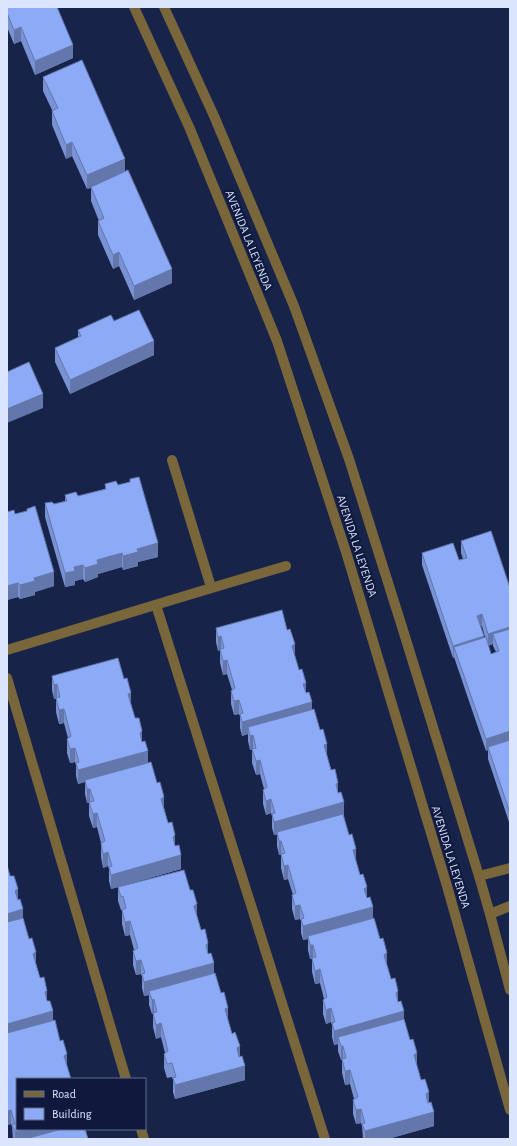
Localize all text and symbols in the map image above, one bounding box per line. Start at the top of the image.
street label: AVENIDA LA LEYENDA [223,188,275,292]
street label: AVENIDA LA LEYENDA [335,493,379,599]
street label: AVENIDA LA LEYENDA [430,804,472,910]
legend [16,1078,146,1130]
text: Road [52,1088,76,1100]
text: Building [52,1108,92,1120]

